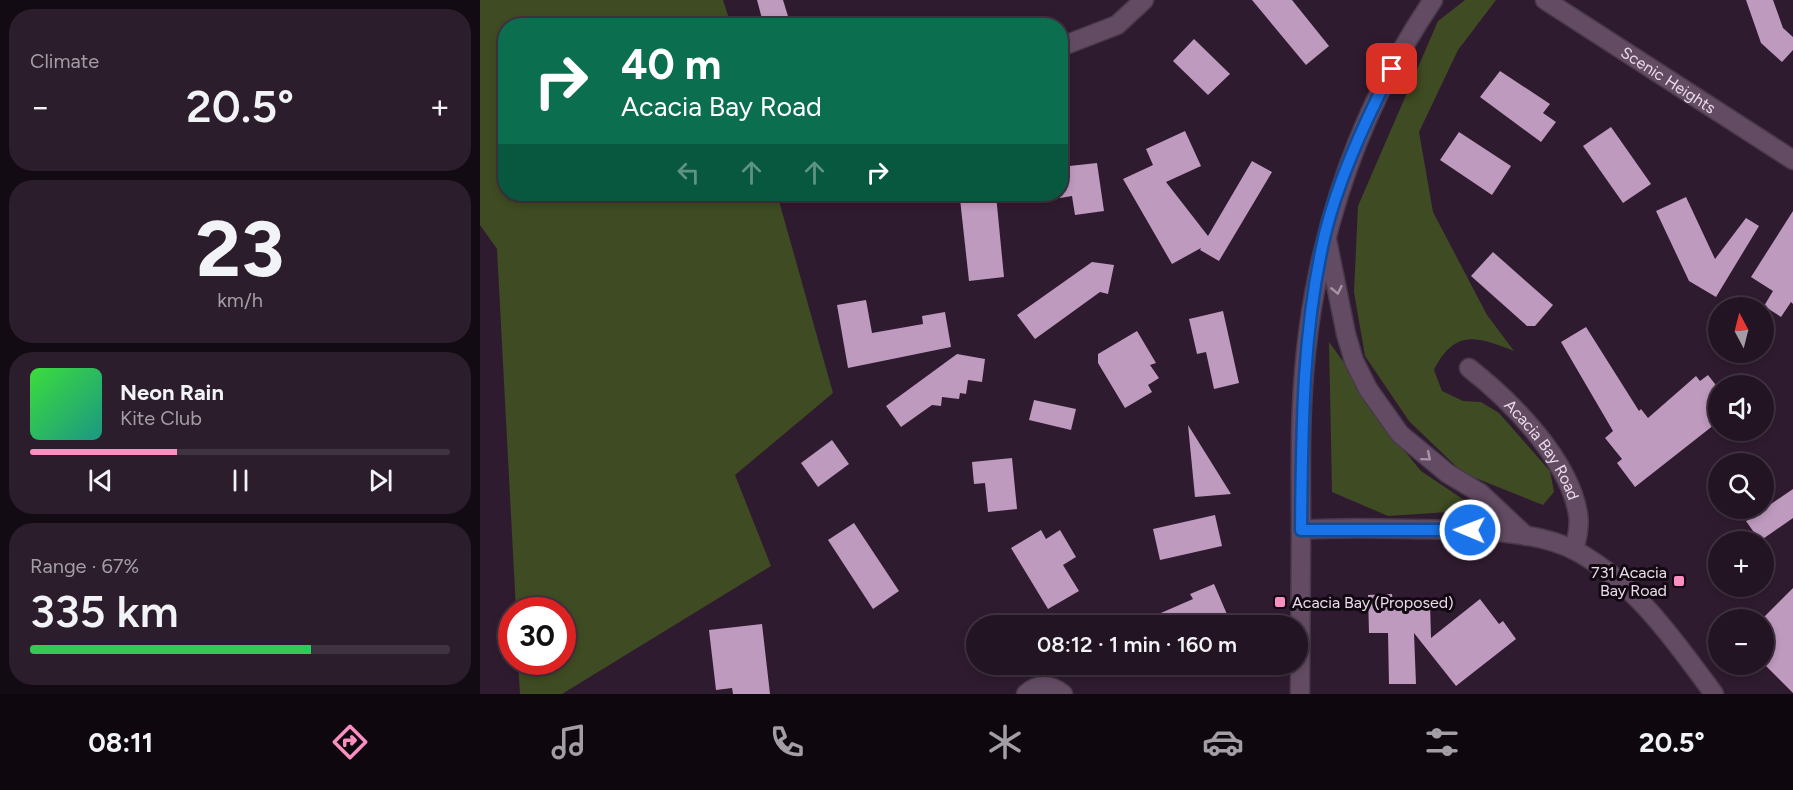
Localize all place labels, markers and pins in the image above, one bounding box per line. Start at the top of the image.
pin [1366,43,1417,94]
place label: 731 Acacia Bay Road [1591,563,1667,600]
marker: 731 Acacia Bay Road [1672,574,1686,588]
place label: Acacia Bay (Proposed) [1292,593,1454,612]
marker: Acacia Bay (Proposed) [1273,595,1287,609]

